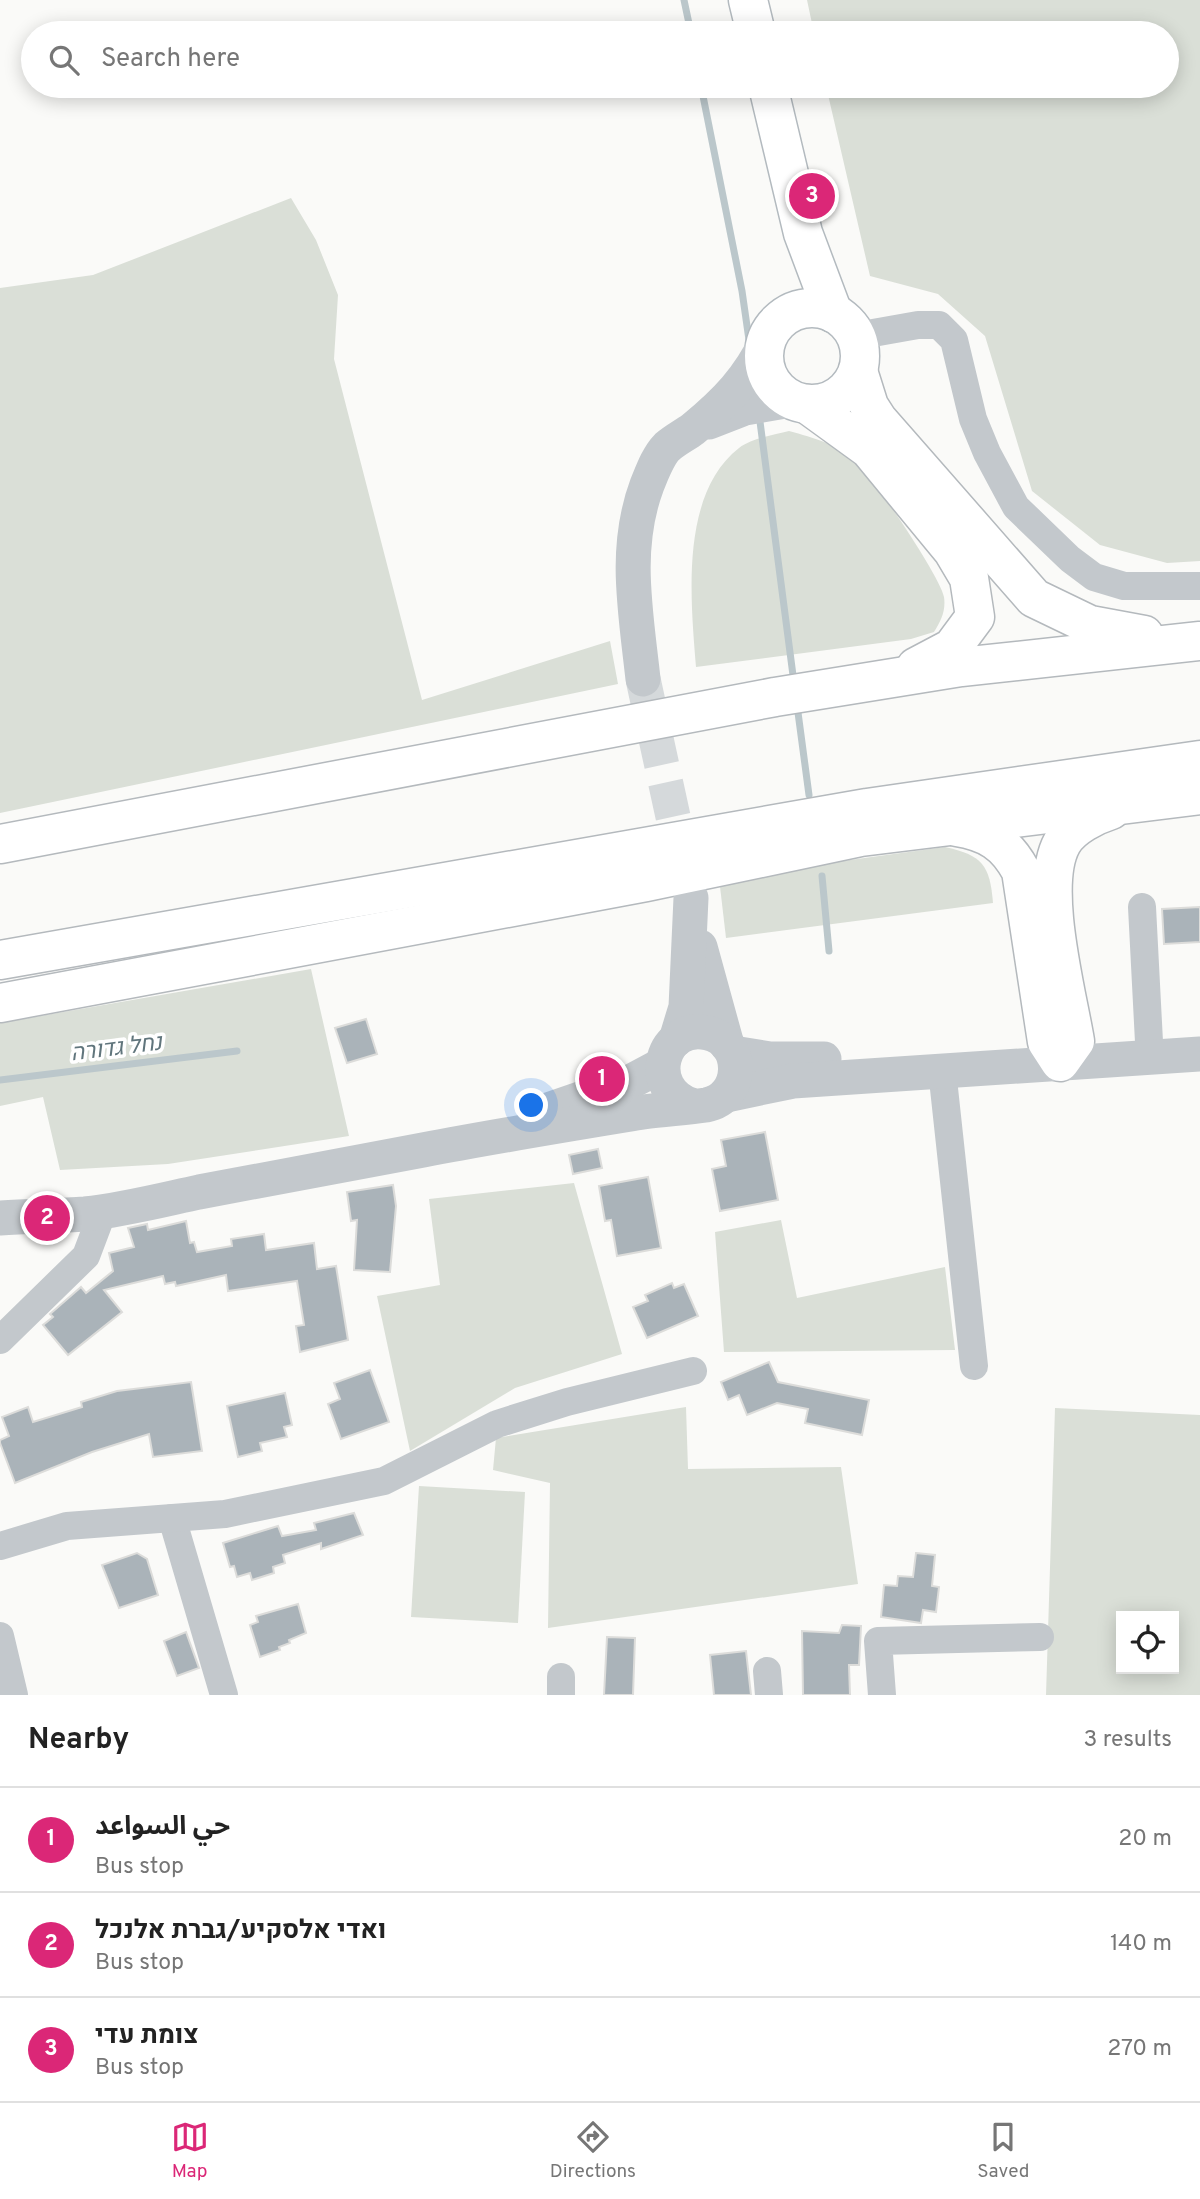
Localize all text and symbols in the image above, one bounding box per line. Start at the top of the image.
search box [21,21,1179,98]
icon: search [45,41,83,79]
text: Search here [101,43,240,76]
pin: 3 [789,170,835,222]
water label: נחל גדורה [69,1029,165,1069]
pin: 1 [579,1053,625,1105]
your location [514,1088,548,1122]
pin: 2 [24,1192,70,1244]
map controls [1116,1611,1179,1674]
button: locate [1116,1611,1179,1674]
text: Nearby [28,1722,129,1759]
text: 3 results [1083,1726,1172,1755]
text: حي السواعد [95,1811,230,1844]
text: 1 [46,1825,56,1854]
text: 20 m [1118,1825,1172,1854]
text: Bus stop [95,1853,184,1882]
text: ואדי אלסקיע/גברת אלנכל [95,1915,386,1948]
text: 2 [44,1930,58,1959]
text: 140 m [1110,1930,1172,1959]
text: Bus stop [95,1949,184,1978]
text: צומת עדי [95,2020,199,2053]
text: 3 [44,2035,58,2064]
text: 270 m [1107,2035,1172,2064]
text: Bus stop [95,2054,184,2083]
tab: Map [171,2118,209,2184]
tab: Directions [550,2118,636,2184]
tab: Saved [977,2118,1029,2184]

